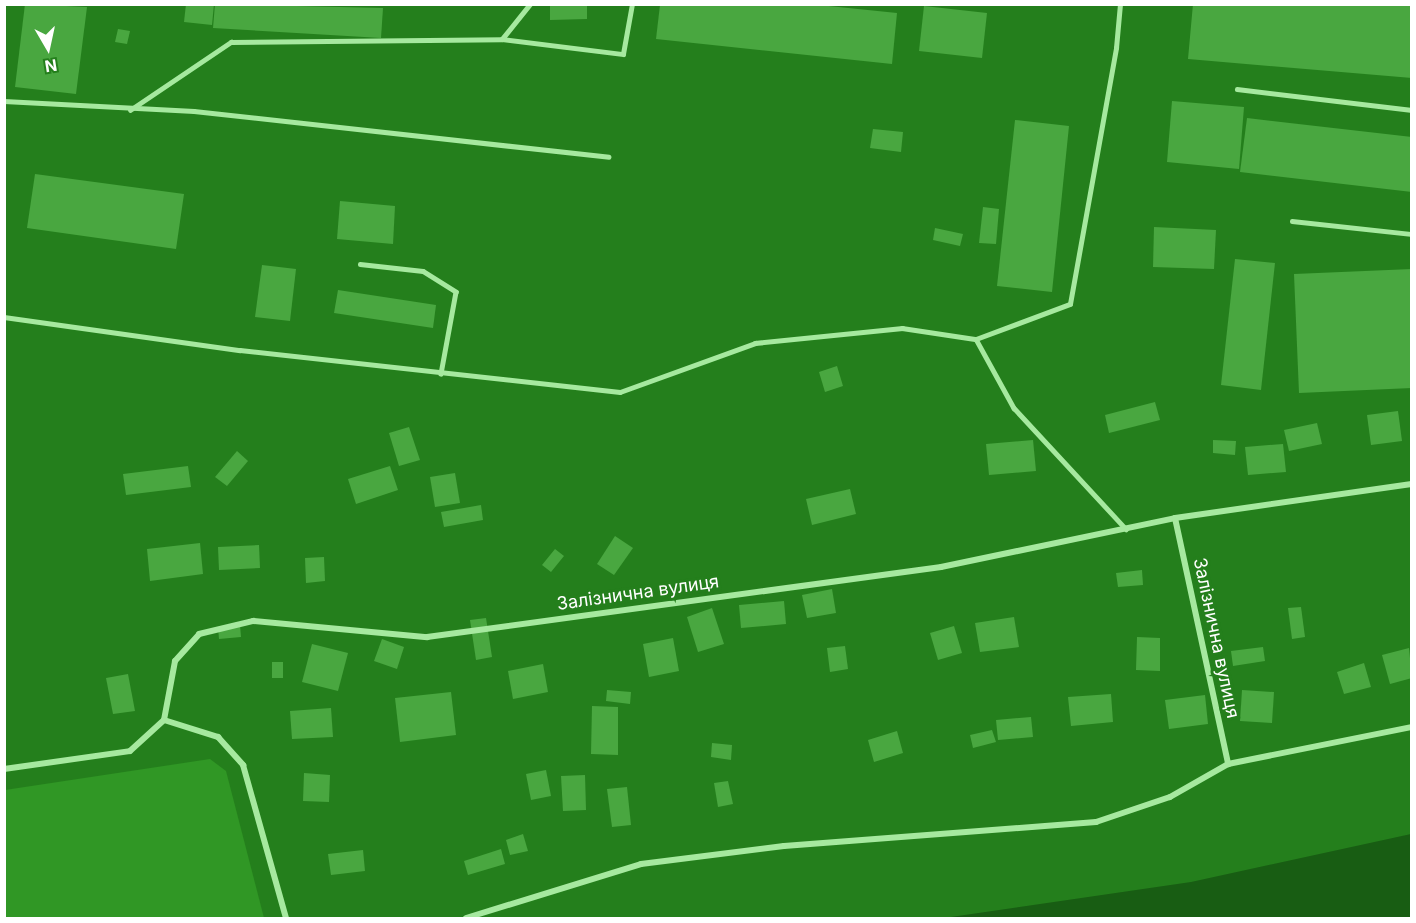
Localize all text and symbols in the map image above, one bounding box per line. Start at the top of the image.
north arrow [18,18,78,78]
text: N [43,55,58,77]
street label: Залізнична вулиця [1188,556,1244,720]
street label: Залізнична вулиця [556,571,720,615]

